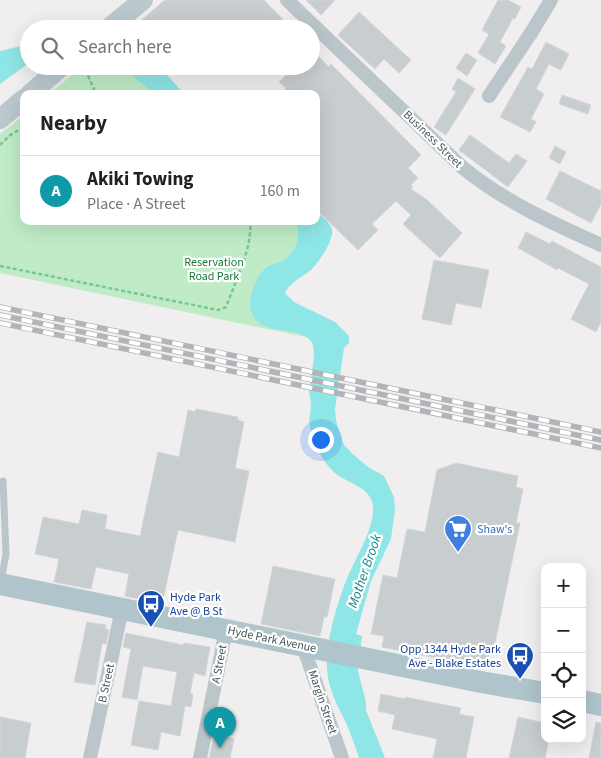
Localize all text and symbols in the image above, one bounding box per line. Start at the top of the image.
search box [20,20,320,75]
icon: search [38,34,66,62]
text: Search here [78,34,172,61]
street label: Business Street [399,107,466,172]
text: Nearby [40,108,107,138]
text: Akiki Towing [87,166,194,193]
text: A [51,180,61,202]
text: 160 m [260,180,300,202]
text: Place · A Street [87,193,185,215]
park label: Reservation Road Park [184,254,244,285]
your location [308,427,334,453]
supermarket icon: Shaw's [443,514,473,553]
place label: Shaw's [477,521,512,538]
water label: Mother Brook [343,531,387,611]
map controls [541,563,586,743]
button: + [541,563,586,608]
bus stop icon: Hyde Park Ave @ B St [136,589,166,628]
place label: Hyde Park Ave @ B St [170,589,223,620]
button: − [541,608,586,653]
street label: Hyde Park Avenue [226,622,318,657]
place label: Opp 1344 Hyde Park Ave - Blake Estates [400,641,501,672]
bus stop icon: Opp 1344 Hyde Park Ave - Blake Estates [505,641,535,680]
street label: A Street [207,643,232,685]
button: locate [541,653,586,698]
street label: B Street [94,662,119,704]
street label: Margin Street [304,668,341,737]
button: layers [541,698,586,743]
pin: A [204,707,236,748]

